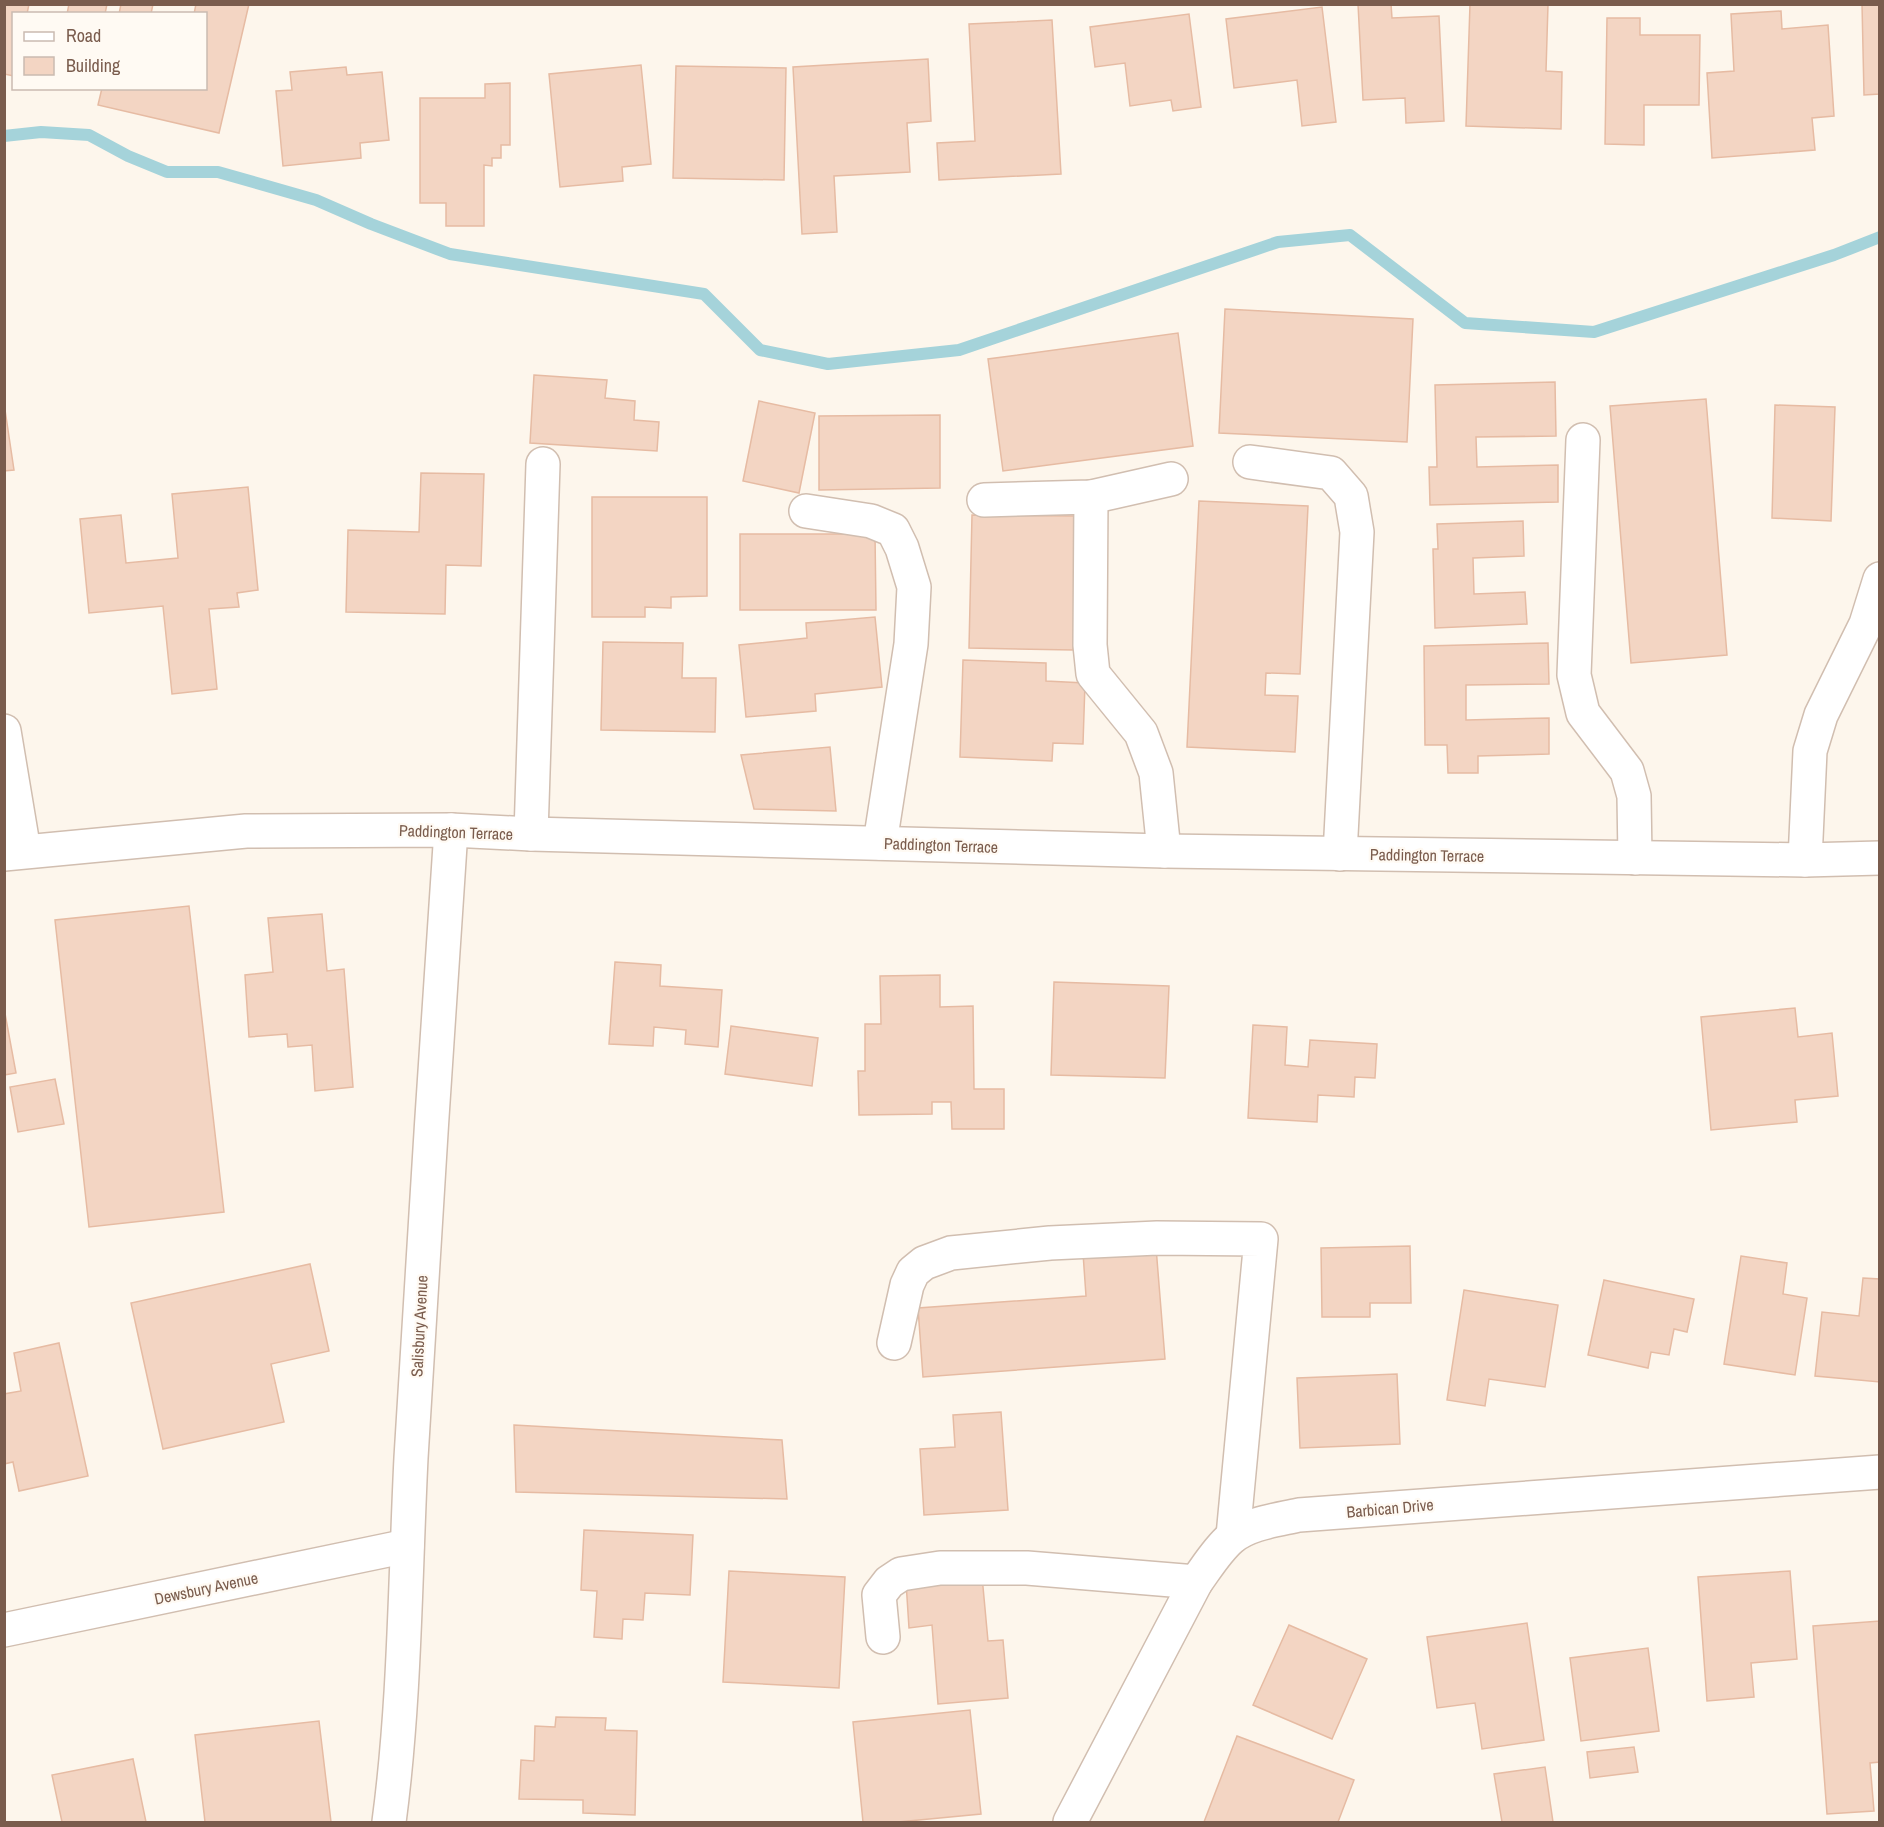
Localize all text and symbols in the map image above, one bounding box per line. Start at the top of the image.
legend [12,12,207,90]
text: Road [66,23,101,48]
text: Building [66,53,121,78]
street label: Paddington Terrace [399,819,513,845]
street label: Paddington Terrace [884,832,998,858]
street label: Paddington Terrace [1370,843,1484,867]
street label: Salisbury Avenue [405,1275,433,1377]
street label: Barbican Drive [1345,1493,1435,1523]
street label: Dewsbury Avenue [152,1566,260,1610]

